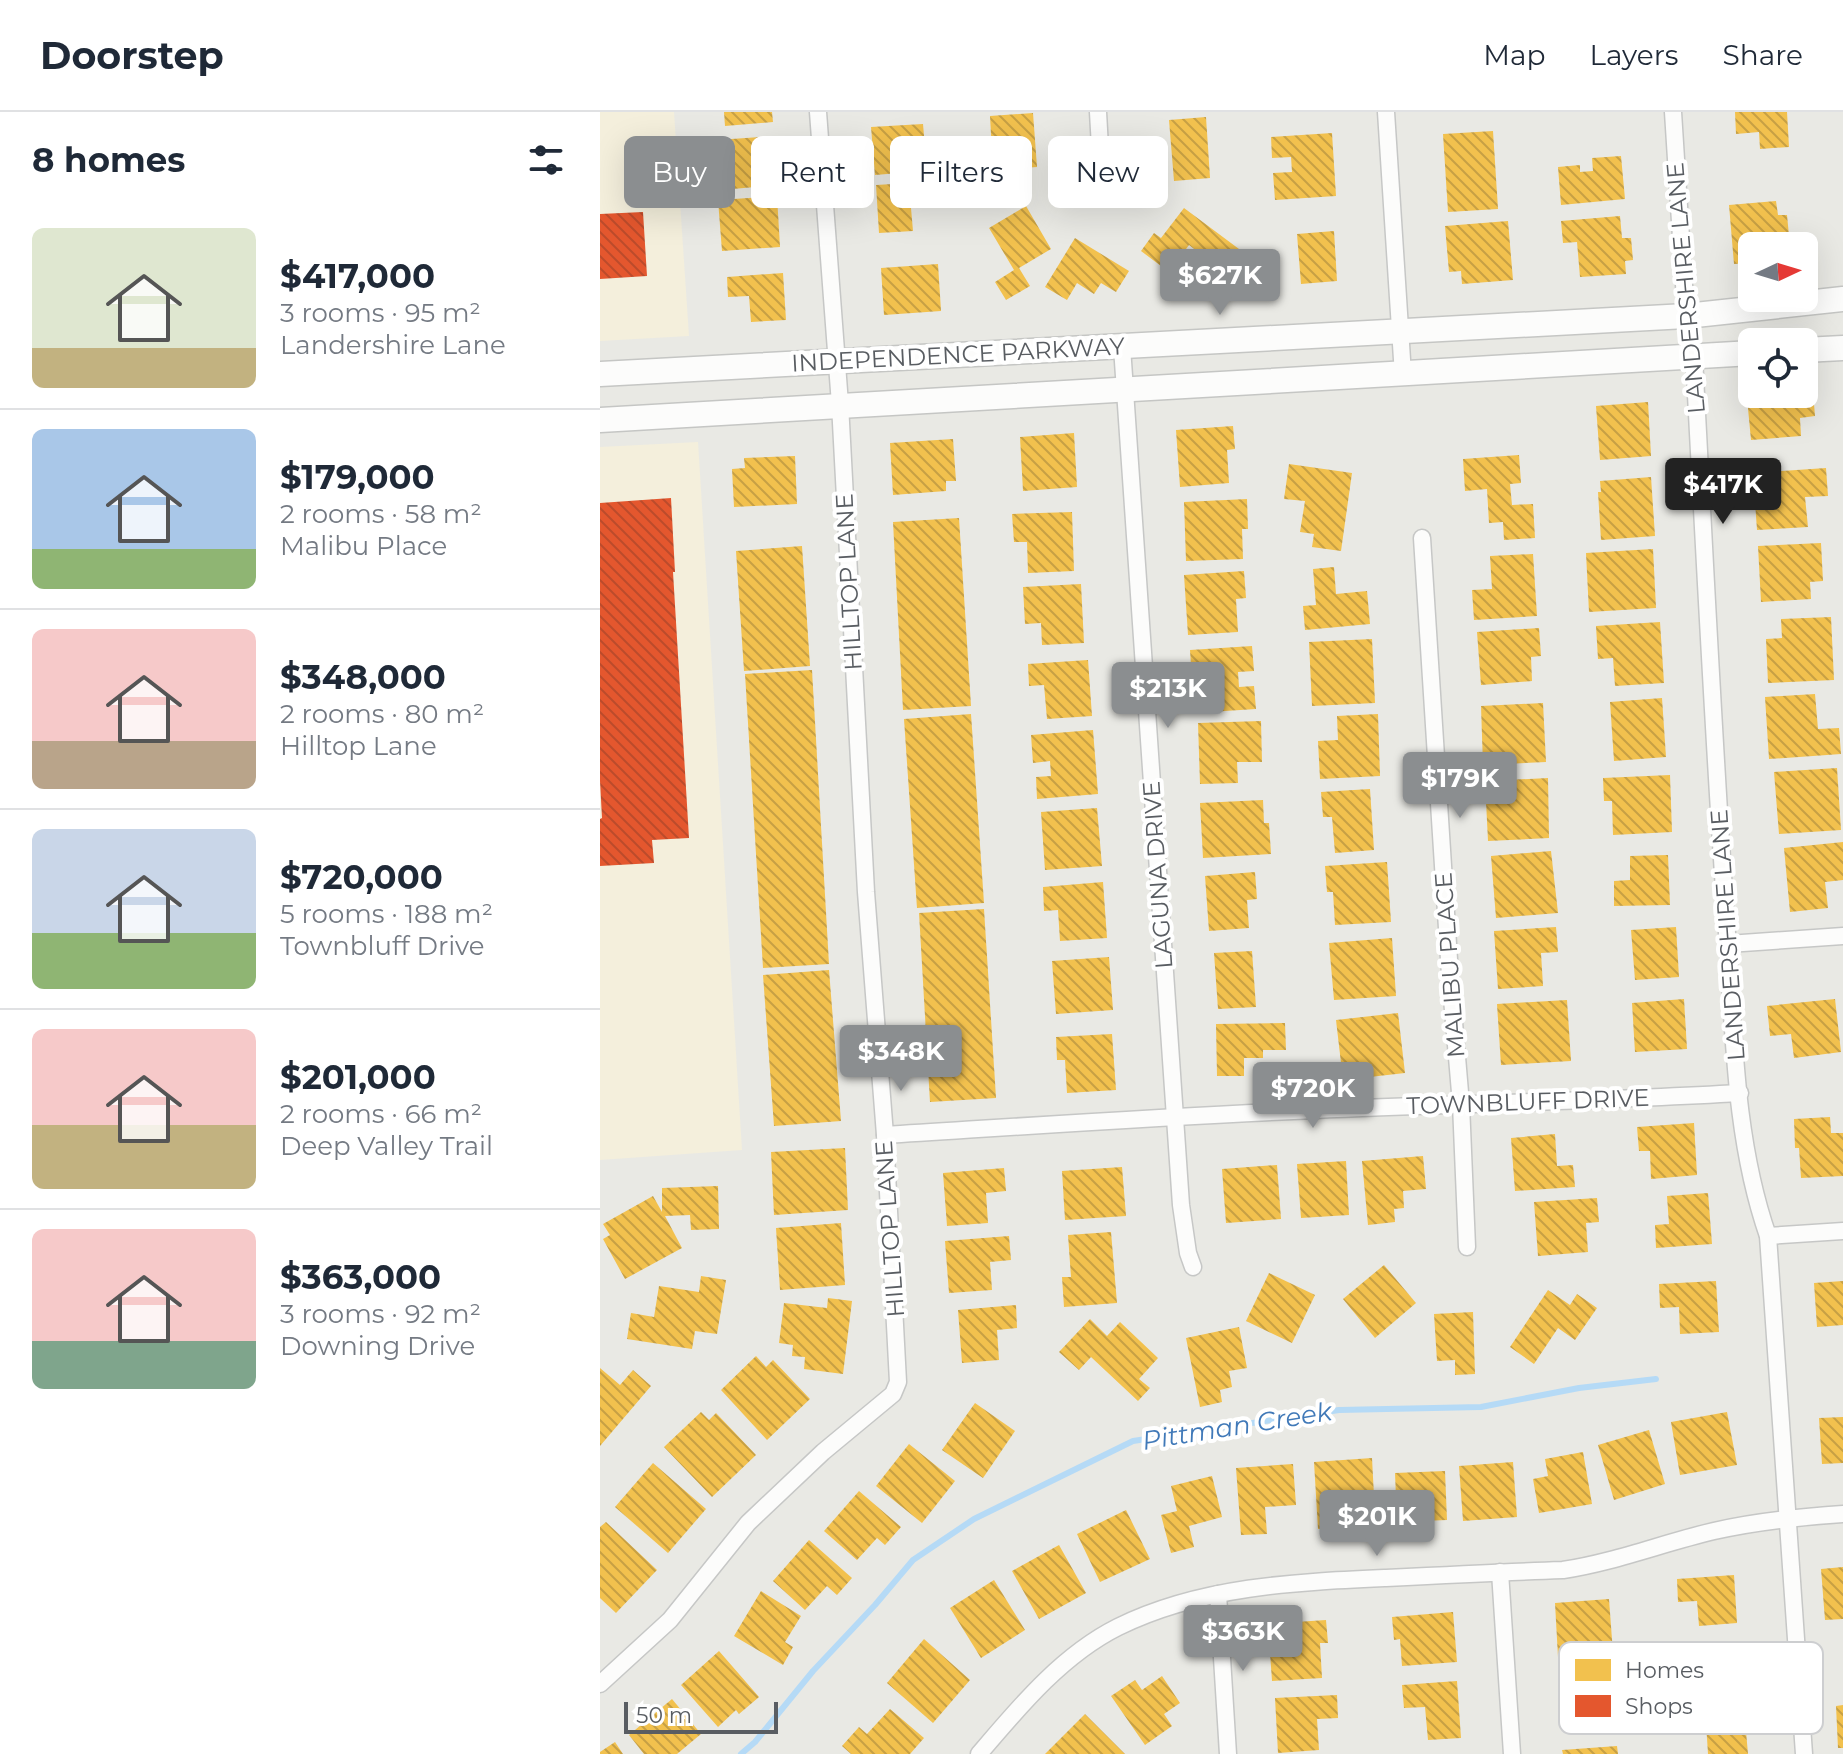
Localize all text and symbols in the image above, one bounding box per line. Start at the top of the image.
text: Doorstep [40,32,224,79]
text: Map [1483,38,1546,72]
text: Layers [1590,38,1679,72]
text: Share [1723,38,1803,72]
chip: Buy [624,136,735,208]
chip: Rent [751,136,874,208]
chip: Filters [890,136,1032,208]
chip: New [1048,136,1168,208]
icon: filters [524,138,568,182]
text: 8 homes [32,139,185,181]
street label: LANDERSHIRE LANE [1660,161,1711,415]
north arrow [1738,232,1818,312]
map controls [1738,232,1818,408]
pin: $627K [1164,249,1276,317]
text: $417,000 [280,255,435,297]
text: $627K [1178,259,1262,291]
icon: home [96,260,192,356]
text: 3 rooms · 95 m² [280,297,481,329]
button: locate [1738,328,1818,408]
text: Landershire Lane [280,329,506,361]
street label: INDEPENDENCE PARKWAY [790,331,1126,378]
text: $179,000 [280,456,435,498]
pin: $417K [1667,458,1779,526]
icon: home [96,461,192,557]
text: $417K [1683,468,1763,500]
street label: HILLTOP LANE [829,493,868,671]
text: 2 rooms · 58 m² [280,498,482,530]
text: Malibu Place [280,530,447,562]
text: $348,000 [280,656,446,698]
icon: home [96,661,192,757]
pin: $213K [1112,662,1224,730]
text: $213K [1130,672,1206,704]
text: 2 rooms · 80 m² [280,698,484,730]
text: Hilltop Lane [280,730,437,762]
pin: $179K [1404,752,1516,820]
text: $179K [1421,762,1499,794]
street label: LAGUNA DRIVE [1136,780,1179,970]
street label: LANDERSHIRE LANE [1704,808,1751,1062]
text: $720,000 [280,856,443,898]
icon: home [96,861,192,957]
street label: MALIBU PLACE [1429,871,1470,1059]
text: 5 rooms · 188 m² [280,898,493,930]
text: Townbluff Drive [280,930,485,962]
pin: $348K [845,1025,957,1093]
text: $348K [858,1035,944,1067]
text: $201,000 [280,1056,436,1098]
icon: home [96,1061,192,1157]
pin: $720K [1257,1062,1369,1130]
text: $720K [1271,1072,1355,1104]
street label: TOWNBLUFF DRIVE [1406,1083,1650,1120]
text: 2 rooms · 66 m² [280,1098,482,1130]
text: Deep Valley Trail [280,1130,493,1162]
street label: HILLTOP LANE [869,1140,910,1318]
text: $363,000 [280,1256,441,1298]
icon: home [96,1261,192,1357]
text: 3 rooms · 92 m² [280,1298,481,1330]
text: Downing Drive [280,1330,475,1362]
water label: Pittman Creek [1140,1395,1336,1457]
pin: $201K [1321,1490,1433,1558]
text: $201K [1338,1500,1416,1532]
pin: $363K [1187,1605,1299,1673]
text: $363K [1201,1615,1285,1647]
legend [1559,1642,1823,1734]
text: Homes [1625,1657,1704,1684]
text: Shops [1625,1693,1693,1720]
scale bar [624,1698,778,1734]
text: 50 m [636,1702,692,1729]

